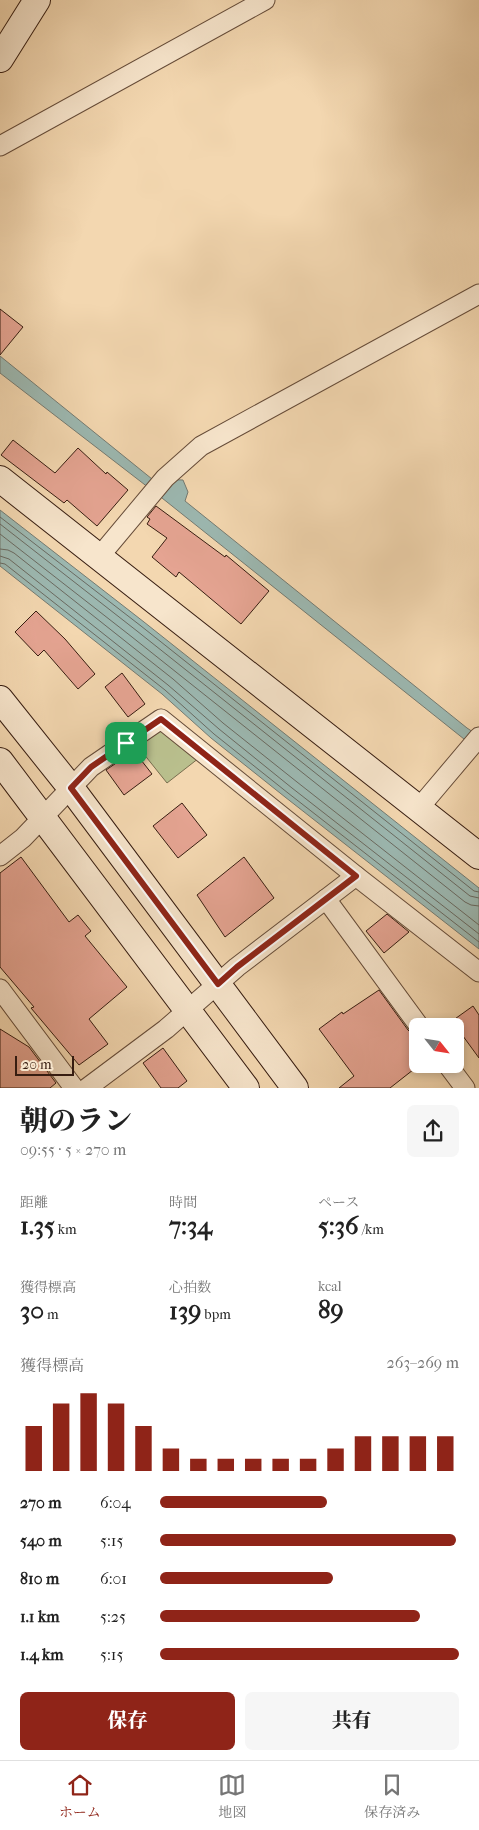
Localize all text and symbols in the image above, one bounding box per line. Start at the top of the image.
pin [105,722,147,764]
icon: arrive [112,729,140,757]
north arrow [409,1018,464,1072]
map controls [409,1018,464,1073]
scale bar [15,1052,74,1076]
text: 20 m [22,1056,52,1073]
text: 朝のラン [20,1104,132,1137]
button: share [407,1105,459,1157]
text: 09:55 · 5 × 270 m [20,1140,126,1159]
text: 距離 [20,1194,48,1211]
text: 時間 [169,1194,197,1211]
text: ペース [318,1194,359,1211]
text: 1.35 [20,1211,55,1240]
text: 7:34 [169,1211,212,1240]
text: 5:36 [318,1211,359,1240]
text: km [55,1221,77,1238]
text: /km [359,1221,384,1238]
text: kcal [318,1278,342,1295]
text: 獲得標高 [20,1279,76,1296]
text: 心拍数 [169,1279,211,1296]
text: 89 [318,1295,344,1324]
text: 30 [20,1296,44,1325]
text: 139 [169,1296,201,1325]
text: m [44,1306,59,1323]
text: bpm [201,1306,231,1323]
text: 263–269 m [387,1353,459,1372]
text: 獲得標高 [20,1356,84,1375]
text: 270 m [20,1493,61,1512]
text: 6:04 [100,1493,131,1512]
text: 540 m [20,1531,62,1550]
text: 5:15 [100,1531,123,1550]
text: 810 m [20,1569,59,1588]
text: 6:01 [100,1569,127,1588]
text: 1.1 km [20,1607,59,1626]
text: 5:25 [100,1607,126,1626]
text: 1.4 km [20,1645,64,1664]
text: 5:15 [100,1645,123,1664]
button: 保存 [20,1692,235,1750]
button: 共有 [245,1692,459,1750]
tab: ホーム [59,1771,101,1821]
tab: 地図 [218,1771,246,1821]
tab: 保存済み [364,1771,420,1821]

